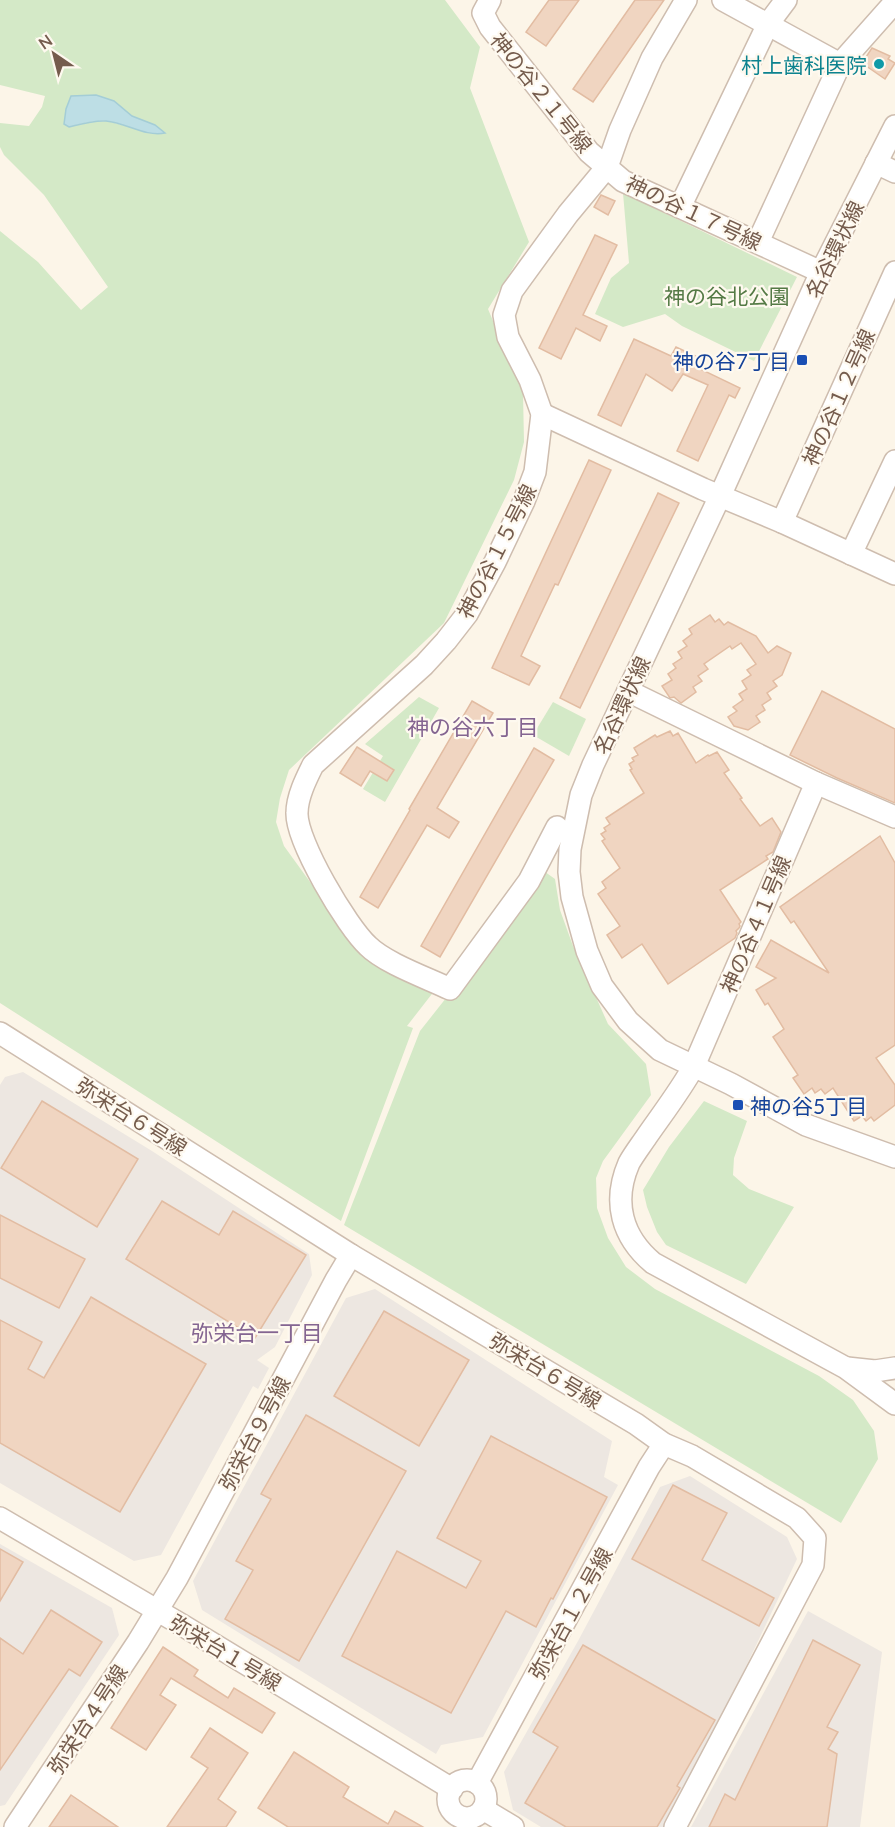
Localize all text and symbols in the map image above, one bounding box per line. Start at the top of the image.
north arrow [24,24,84,84]
street label: 神の谷２１号線 [486,27,598,157]
text: N [35,30,56,53]
place label: 村上歯科医院 [741,52,867,77]
marker: 村上歯科医院 [872,57,886,71]
street label: 神の谷１７号線 [622,170,766,254]
street label: 名谷環状線 [800,196,868,302]
park label: 神の谷北公園 [664,283,790,308]
street label: 神の谷１２号線 [797,325,879,469]
place label: 神の谷7丁目 [673,348,790,373]
marker: 神の谷7丁目 [795,353,809,367]
street label: 神の谷１５号線 [451,480,541,622]
street label: 名谷環状線 [587,652,655,758]
district label: 神の谷六丁目 [407,713,539,740]
street label: 神の谷４１号線 [715,851,795,997]
street label: 弥栄台６号線 [72,1072,192,1160]
place label: 神の谷5丁目 [750,1093,867,1118]
marker: 神の谷5丁目 [731,1098,745,1112]
district label: 弥栄台一丁目 [191,1319,323,1346]
street label: 弥栄台６号線 [486,1327,606,1413]
street label: 弥栄台９号線 [213,1372,295,1494]
street label: 弥栄台１２号線 [523,1543,617,1683]
street label: 弥栄台１号線 [166,1609,286,1695]
street label: 弥栄台４号線 [42,1659,132,1779]

